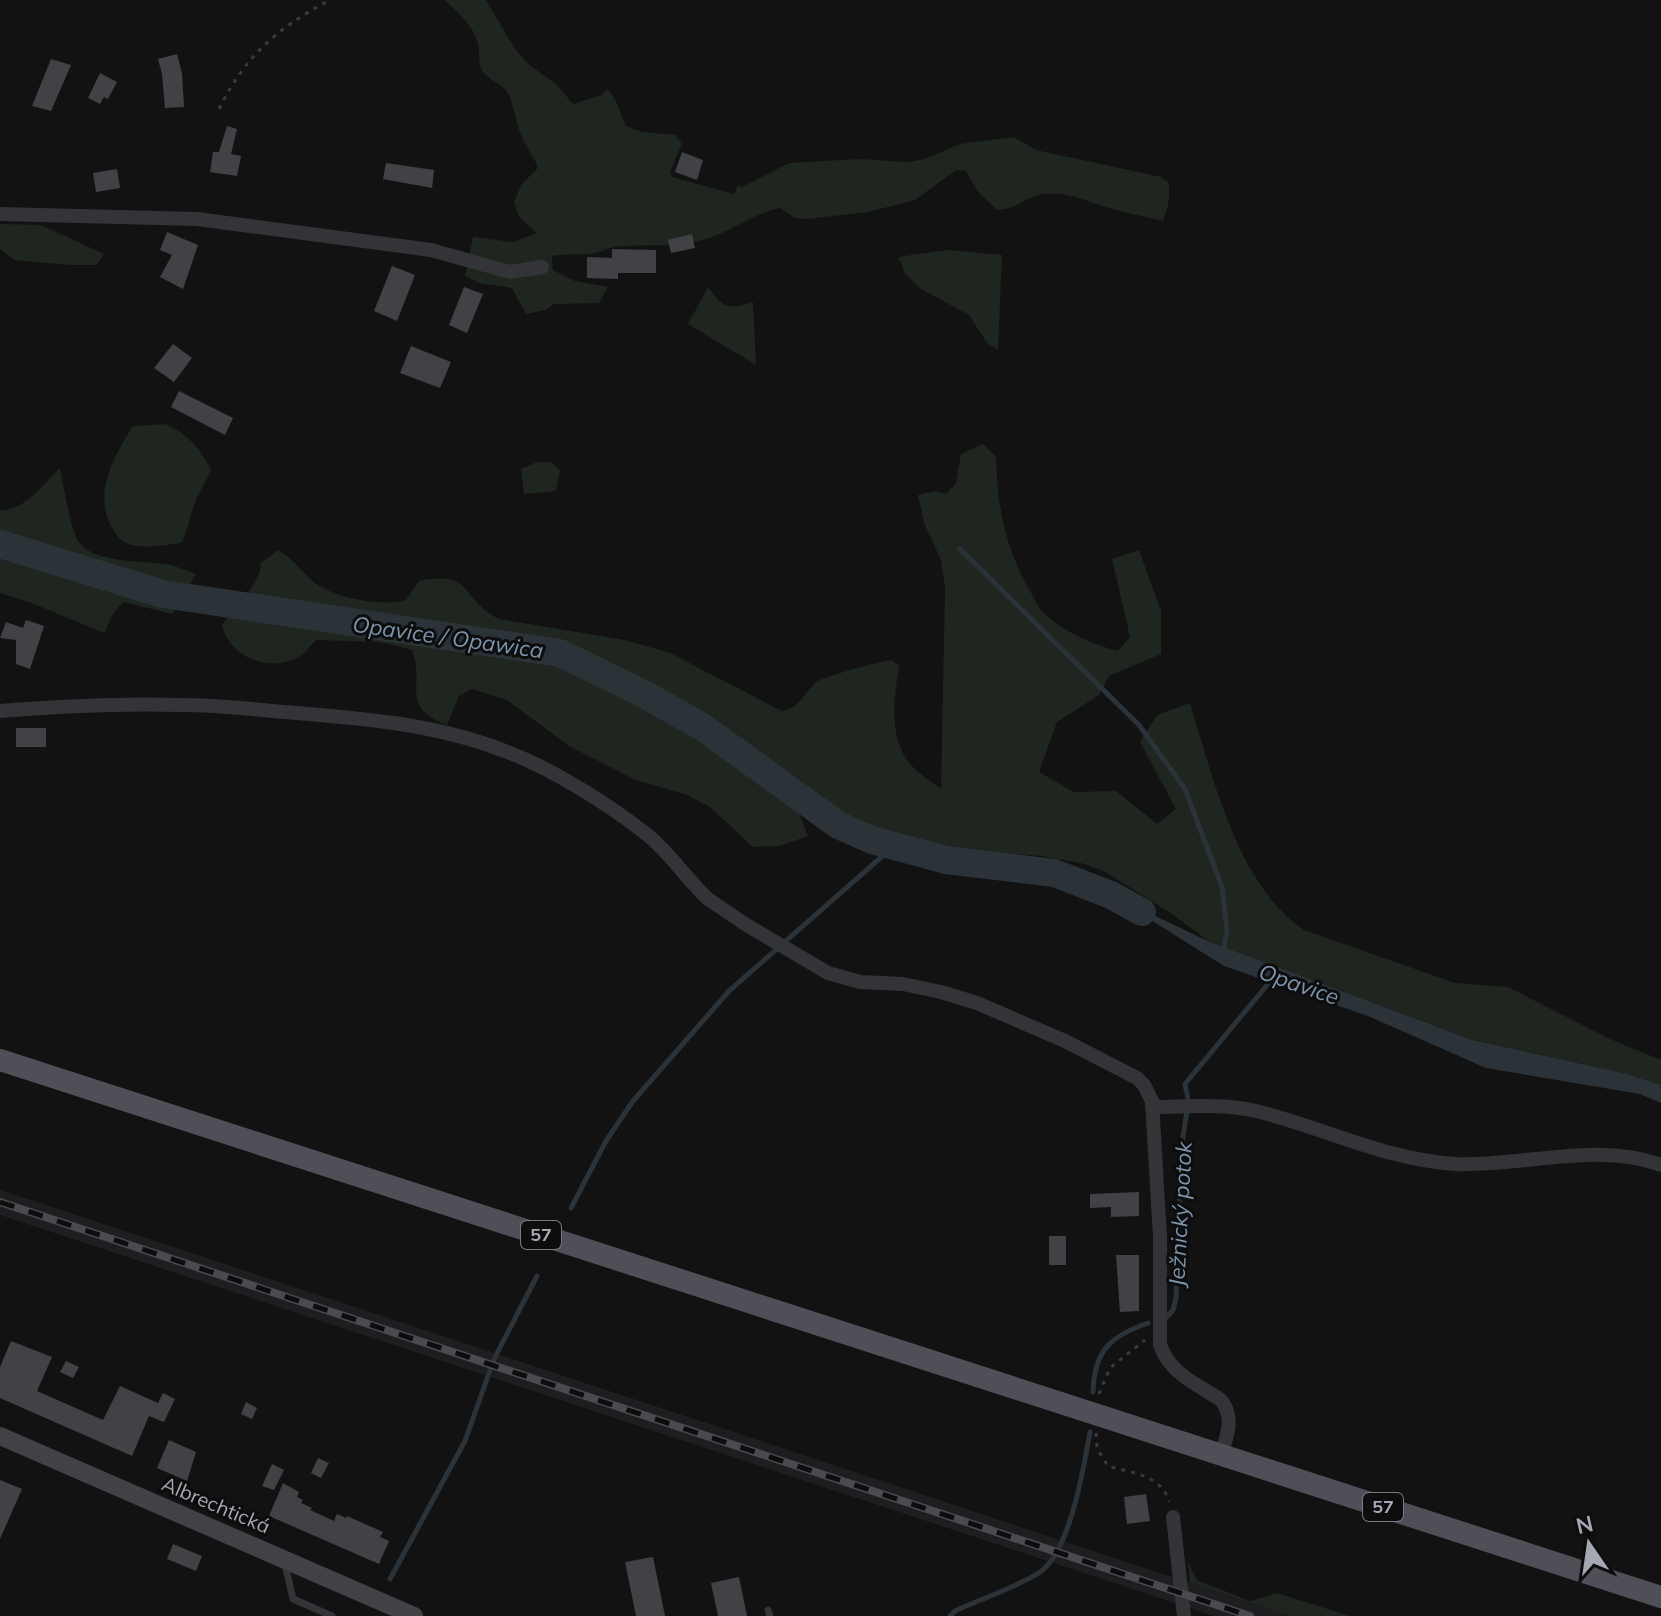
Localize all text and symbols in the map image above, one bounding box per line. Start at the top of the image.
water label: Opavice / Opawica [351,610,545,664]
water label: Opavice [1255,957,1343,1011]
water label: Ježnický potok [1162,1140,1198,1289]
road number: 57 [521,1221,561,1249]
street label: Albrechtická [158,1471,274,1539]
road number: 57 [1363,1493,1403,1521]
north arrow [1549,1504,1629,1584]
text: N [1573,1509,1596,1540]

